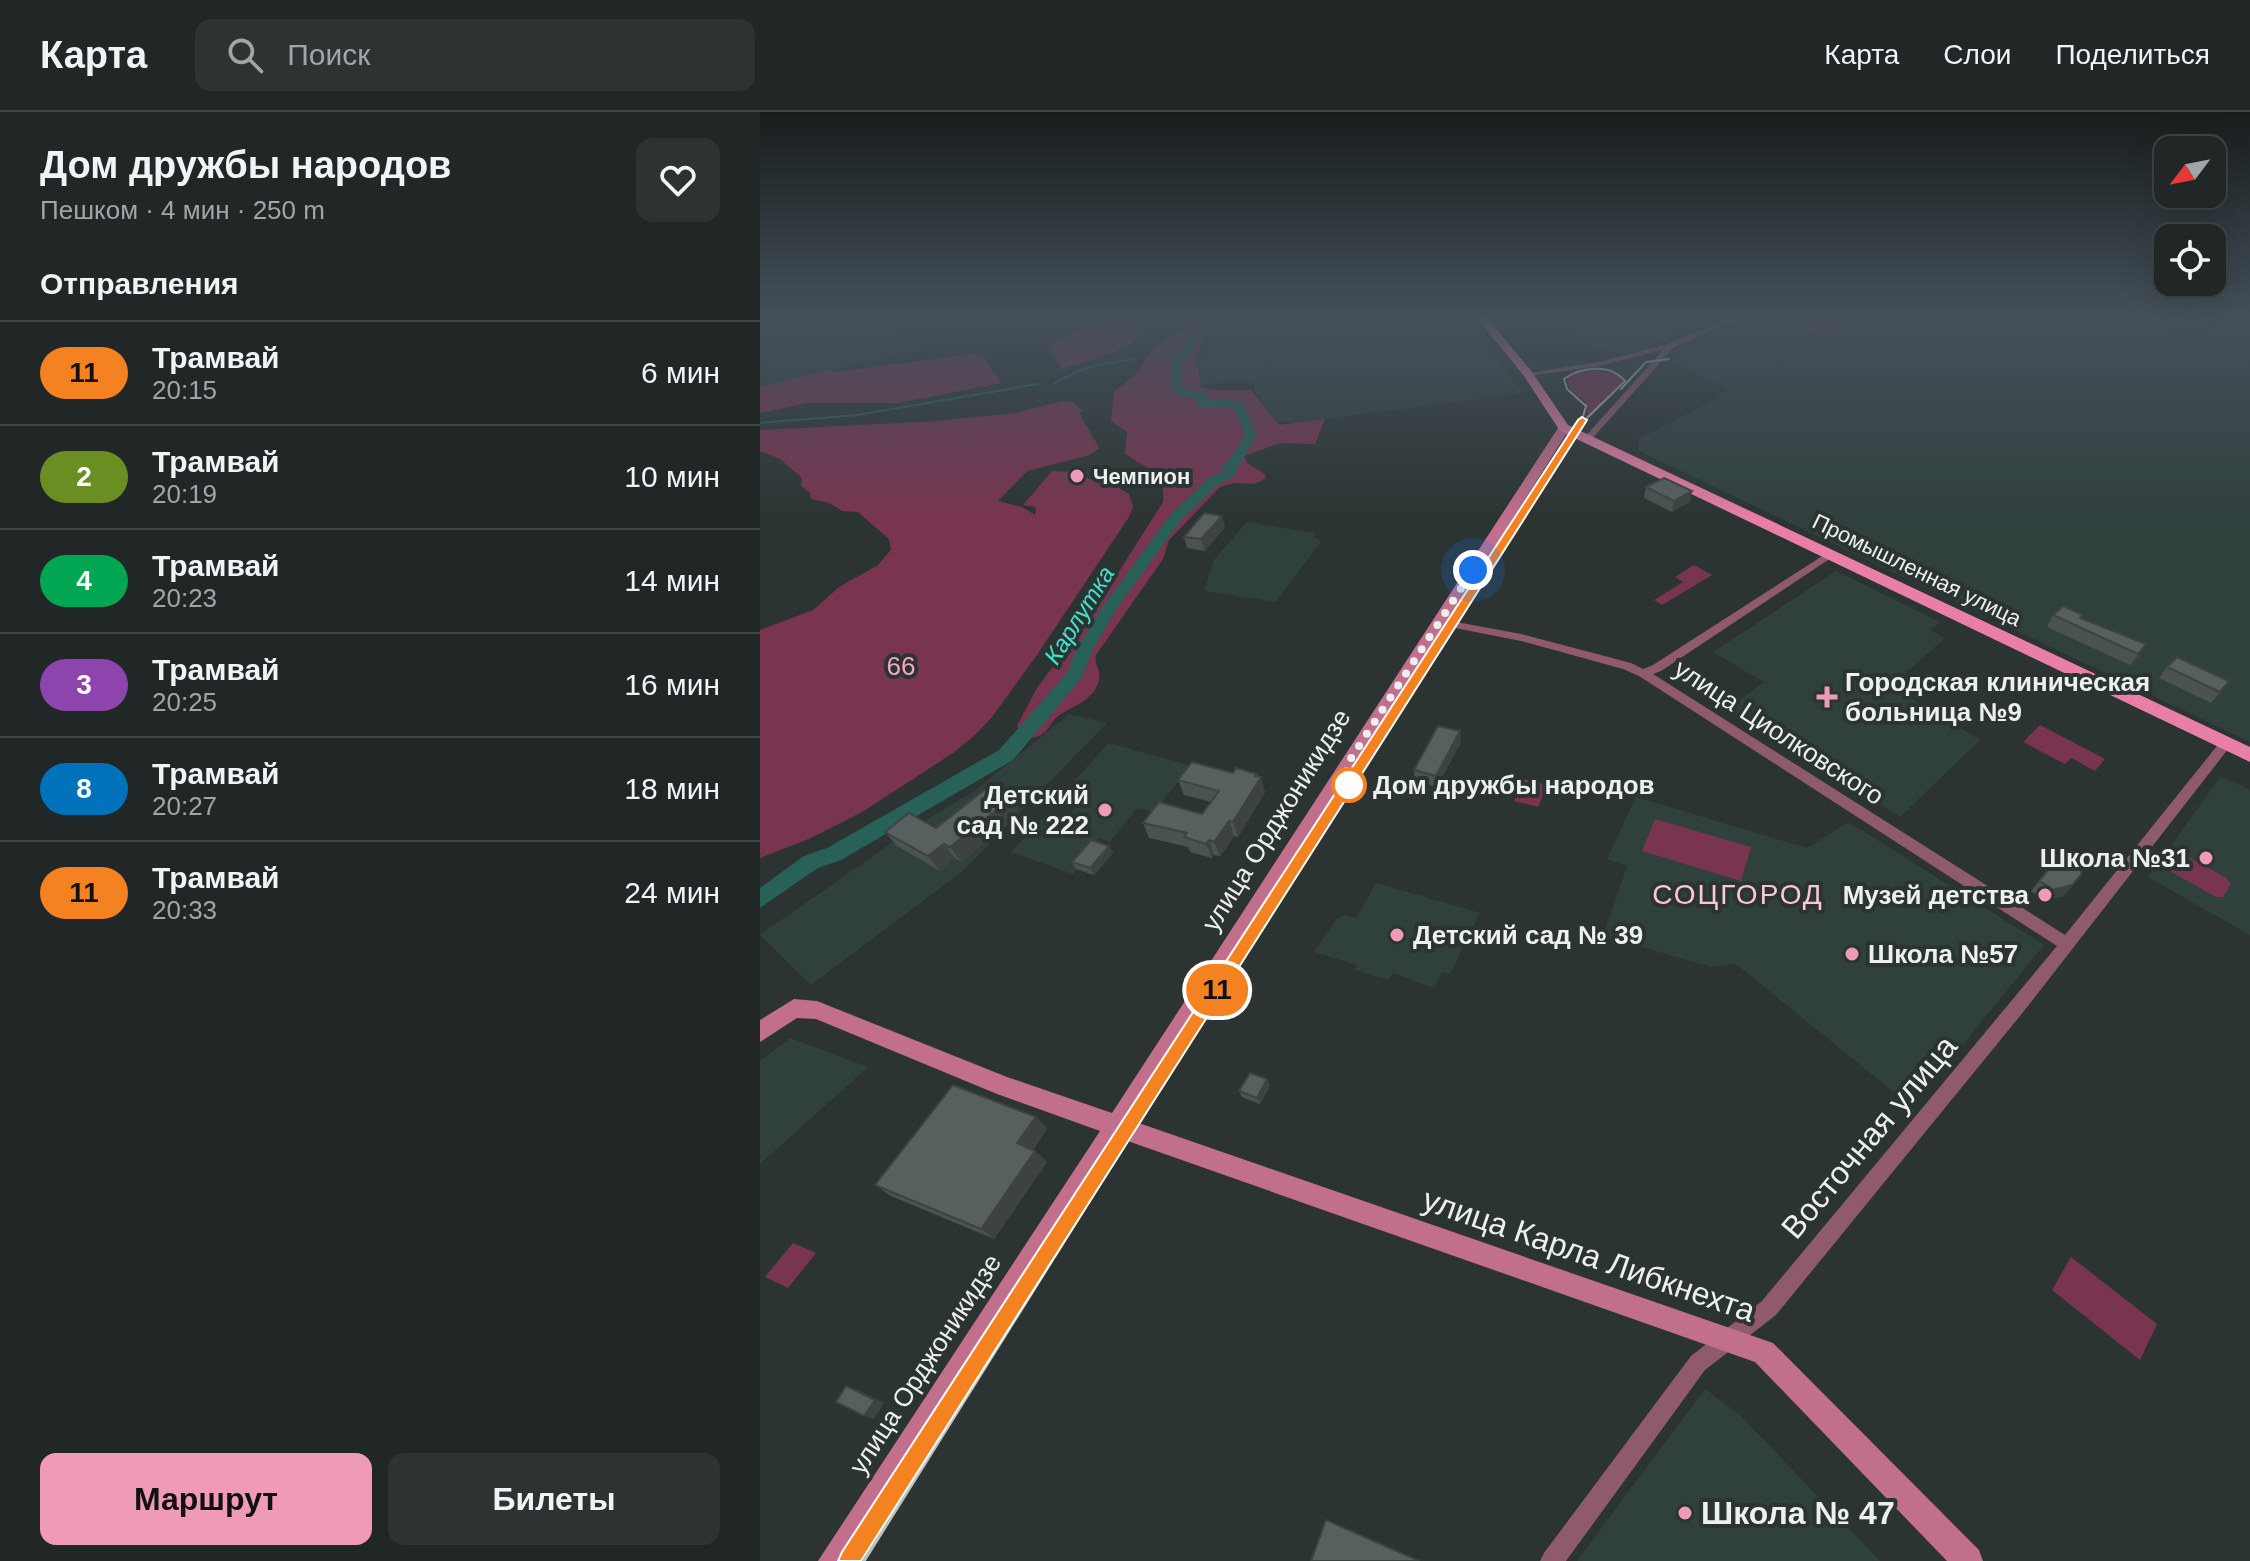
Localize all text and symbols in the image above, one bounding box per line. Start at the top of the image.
search box [195,19,755,91]
icon: search [223,33,267,77]
text: Карта [40,34,147,76]
text: Поиск [287,38,370,71]
text: Карта [1824,39,1899,70]
text: Слои [1943,39,2011,70]
text: Поделиться [2055,39,2210,70]
north arrow [2154,136,2226,208]
map controls [2154,136,2226,296]
button: heart [636,138,720,222]
text: Дом дружбы народов [40,144,451,186]
text: Пешком · 4 мин · 250 m [40,195,325,225]
button: locate [2154,224,2226,296]
text: Отправления [40,267,239,300]
text: Трамвай [152,341,280,374]
text: 6 мин [641,356,720,389]
text: 11 [69,357,99,388]
text: 20:15 [152,375,217,405]
text: Трамвай [152,445,280,478]
text: 10 мин [624,460,720,493]
text: 2 [76,461,92,492]
place label: Чемпион [1093,464,1190,489]
marker: Чемпион [1068,467,1086,485]
text: 20:19 [152,479,217,509]
street label: Промышленная улица [1809,509,2026,632]
text: Трамвай [152,549,280,582]
your location [1453,550,1493,590]
water label: Карлутка [1038,561,1120,669]
text: 14 мин [624,564,720,597]
text: 4 [76,565,92,596]
text: 20:23 [152,583,217,613]
park label: 66 [887,651,915,681]
text: Трамвай [152,653,280,686]
street label: улица Циолковского [1669,653,1889,811]
place label: Городская клиническая больница №9 [1845,667,2150,727]
text: 16 мин [624,668,720,701]
text: 3 [76,669,92,700]
marker: Городская клиническая больница №9 [1816,686,1838,708]
text: 20:25 [152,687,217,717]
street label: улица Орджоникидзе [1195,704,1357,936]
text: Трамвай [152,757,280,790]
marker: Дом дружбы народов [1332,768,1366,802]
place label: Дом дружбы народов [1373,770,1655,800]
text: 18 мин [624,772,720,805]
text: 8 [76,773,92,804]
place label: Детский сад № 222 [956,780,1089,840]
text: 20:27 [152,791,217,821]
marker: Детский сад № 222 [1096,801,1114,819]
place label: Школа №31 [2040,843,2190,873]
marker: Школа №31 [2197,849,2215,867]
text: Трамвай [152,861,280,894]
text: 24 мин [624,876,720,909]
text: 11 [69,877,99,908]
district label: СОЦГОРОД [1652,879,1824,910]
place label: Музей детства [1843,880,2030,910]
marker: Музей детства [2036,886,2054,904]
text: 20:33 [152,895,217,925]
place label: Детский сад № 39 [1413,920,1643,950]
marker: Детский сад № 39 [1388,926,1406,944]
place label: Школа №57 [1868,939,2018,969]
marker: Школа №57 [1843,945,1861,963]
line badge: 11 [1181,964,1253,1016]
text: 11 [1202,974,1232,1005]
street label: Восточная улица [1774,1028,1964,1245]
street label: улица Карла Либкнехта [1418,1181,1760,1329]
street label: улица Орджоникидзе [843,1249,1007,1479]
button: Маршрут [40,1453,372,1545]
button: Билеты [388,1453,720,1545]
place label: Школа № 47 [1701,1495,1895,1531]
marker: Школа № 47 [1676,1504,1694,1522]

